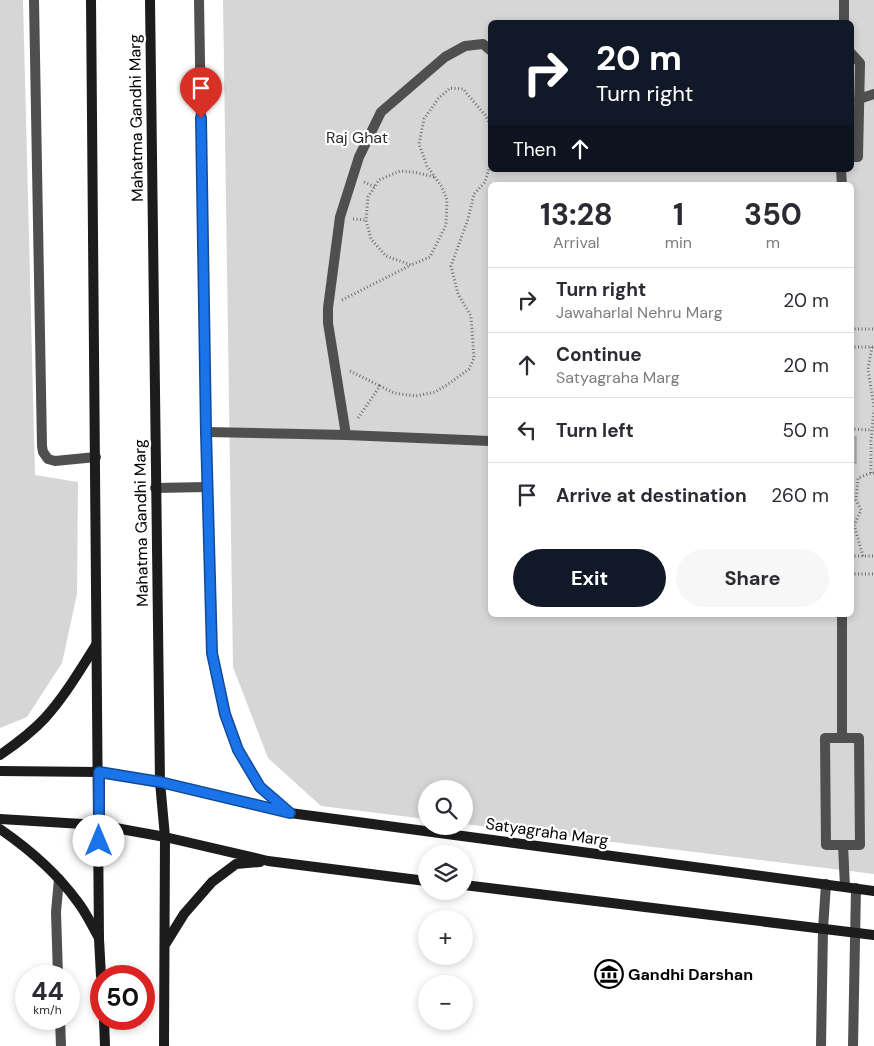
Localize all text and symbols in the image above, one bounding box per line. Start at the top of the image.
street label: Mahatma Gandhi Marg [124,34,148,202]
text: 20 m [596,35,682,81]
icon: right [513,40,578,105]
pin [180,67,222,118]
icon: arrive [187,74,215,102]
text: Turn right [596,79,693,108]
park label: Raj Ghat [326,127,388,148]
icon: ahead [566,135,594,163]
text: Then [513,137,556,162]
text: 13:28 [540,195,613,234]
text: 1 [673,195,684,234]
text: 350 [744,195,802,234]
text: Arrival [553,232,600,253]
text: min [665,232,692,253]
text: m [766,232,780,253]
text: Turn right [556,277,646,302]
icon: right [513,286,541,314]
text: 20 m [783,288,829,313]
text: Jawaharlal Nehru Marg [556,302,723,323]
text: Continue [556,342,642,367]
icon: ahead [513,351,541,379]
text: 20 m [783,353,829,378]
text: Satyagraha Marg [556,367,680,388]
icon: left [513,416,541,444]
text: Turn left [556,418,634,443]
text: 50 m [782,418,829,443]
street label: Mahatma Gandhi Marg [129,439,153,607]
icon: arrive [513,481,541,509]
text: Arrive at destination [556,483,747,508]
text: 260 m [771,483,829,508]
button: Exit [513,549,666,607]
button: Share [676,549,829,607]
map controls [418,780,473,1030]
button: search [418,780,473,835]
street label: Satyagraha Marg [484,813,610,851]
position arrow [72,814,124,866]
button: layers [418,845,473,900]
button: + [418,910,473,965]
museum icon: Gandhi Darshan [594,959,624,989]
place label: Gandhi Darshan [628,964,753,985]
speed limit sign: 50 [90,965,155,1030]
text: 44 [31,975,64,1008]
button: − [418,975,473,1030]
text: km/h [33,1002,62,1018]

